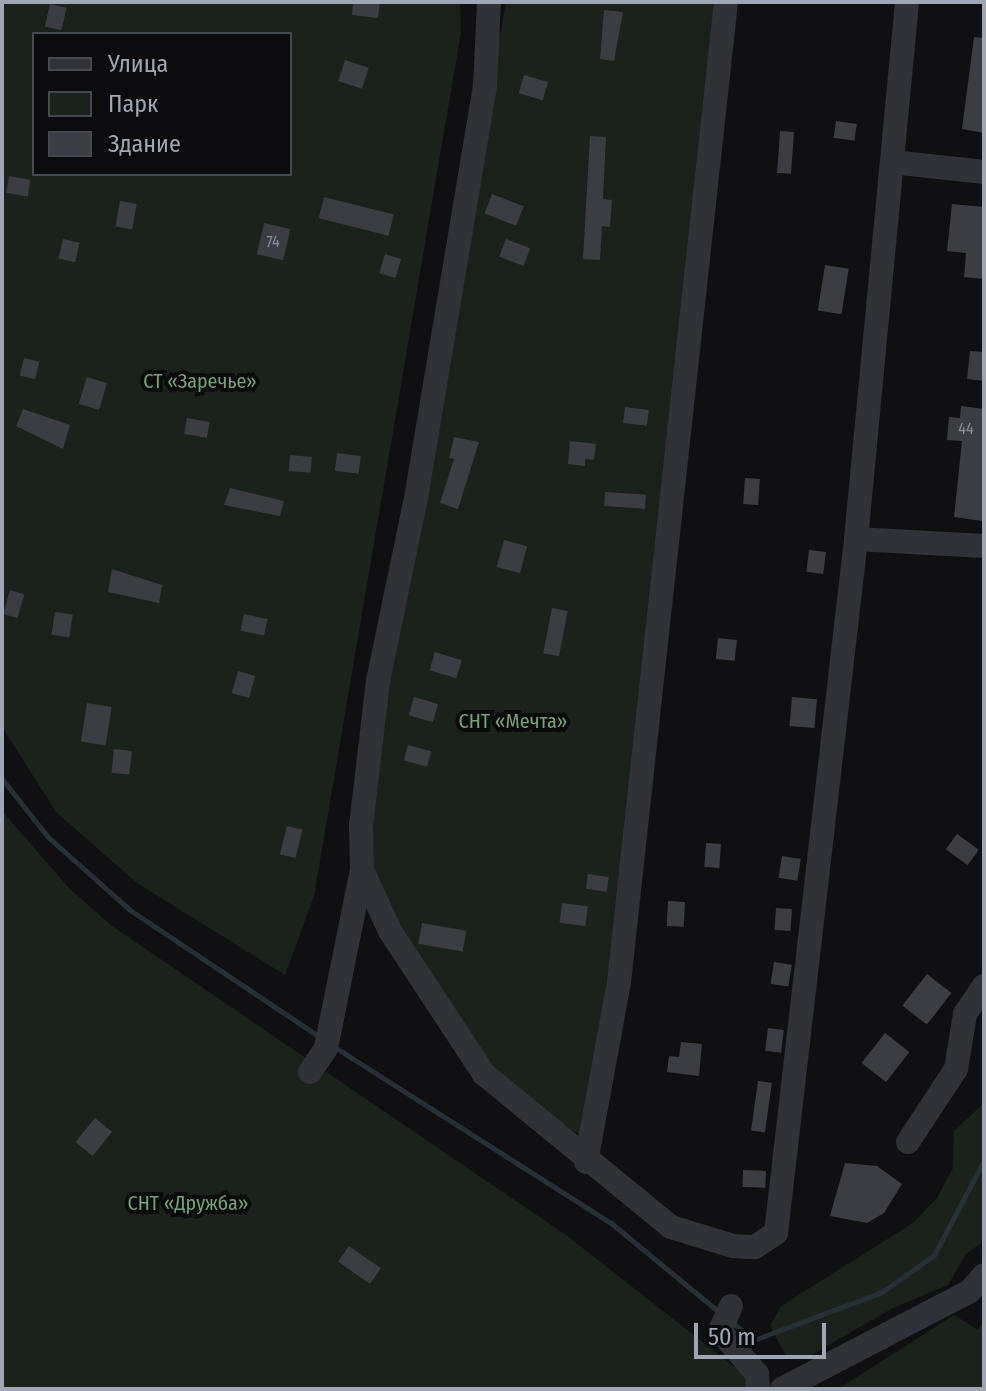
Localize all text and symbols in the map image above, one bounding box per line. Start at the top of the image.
legend [32,32,292,176]
text: Улица [108,50,168,78]
text: Парк [108,90,158,118]
text: Здание [108,130,181,158]
house number: 74 [266,232,280,252]
park label: СТ «Заречье» [143,369,257,393]
house number: 44 [958,419,974,439]
park label: СНТ «Мечта» [459,709,567,733]
park label: СНТ «Дружба» [128,1191,248,1215]
scale bar [698,1307,830,1357]
text: 50 m [708,1323,756,1351]

